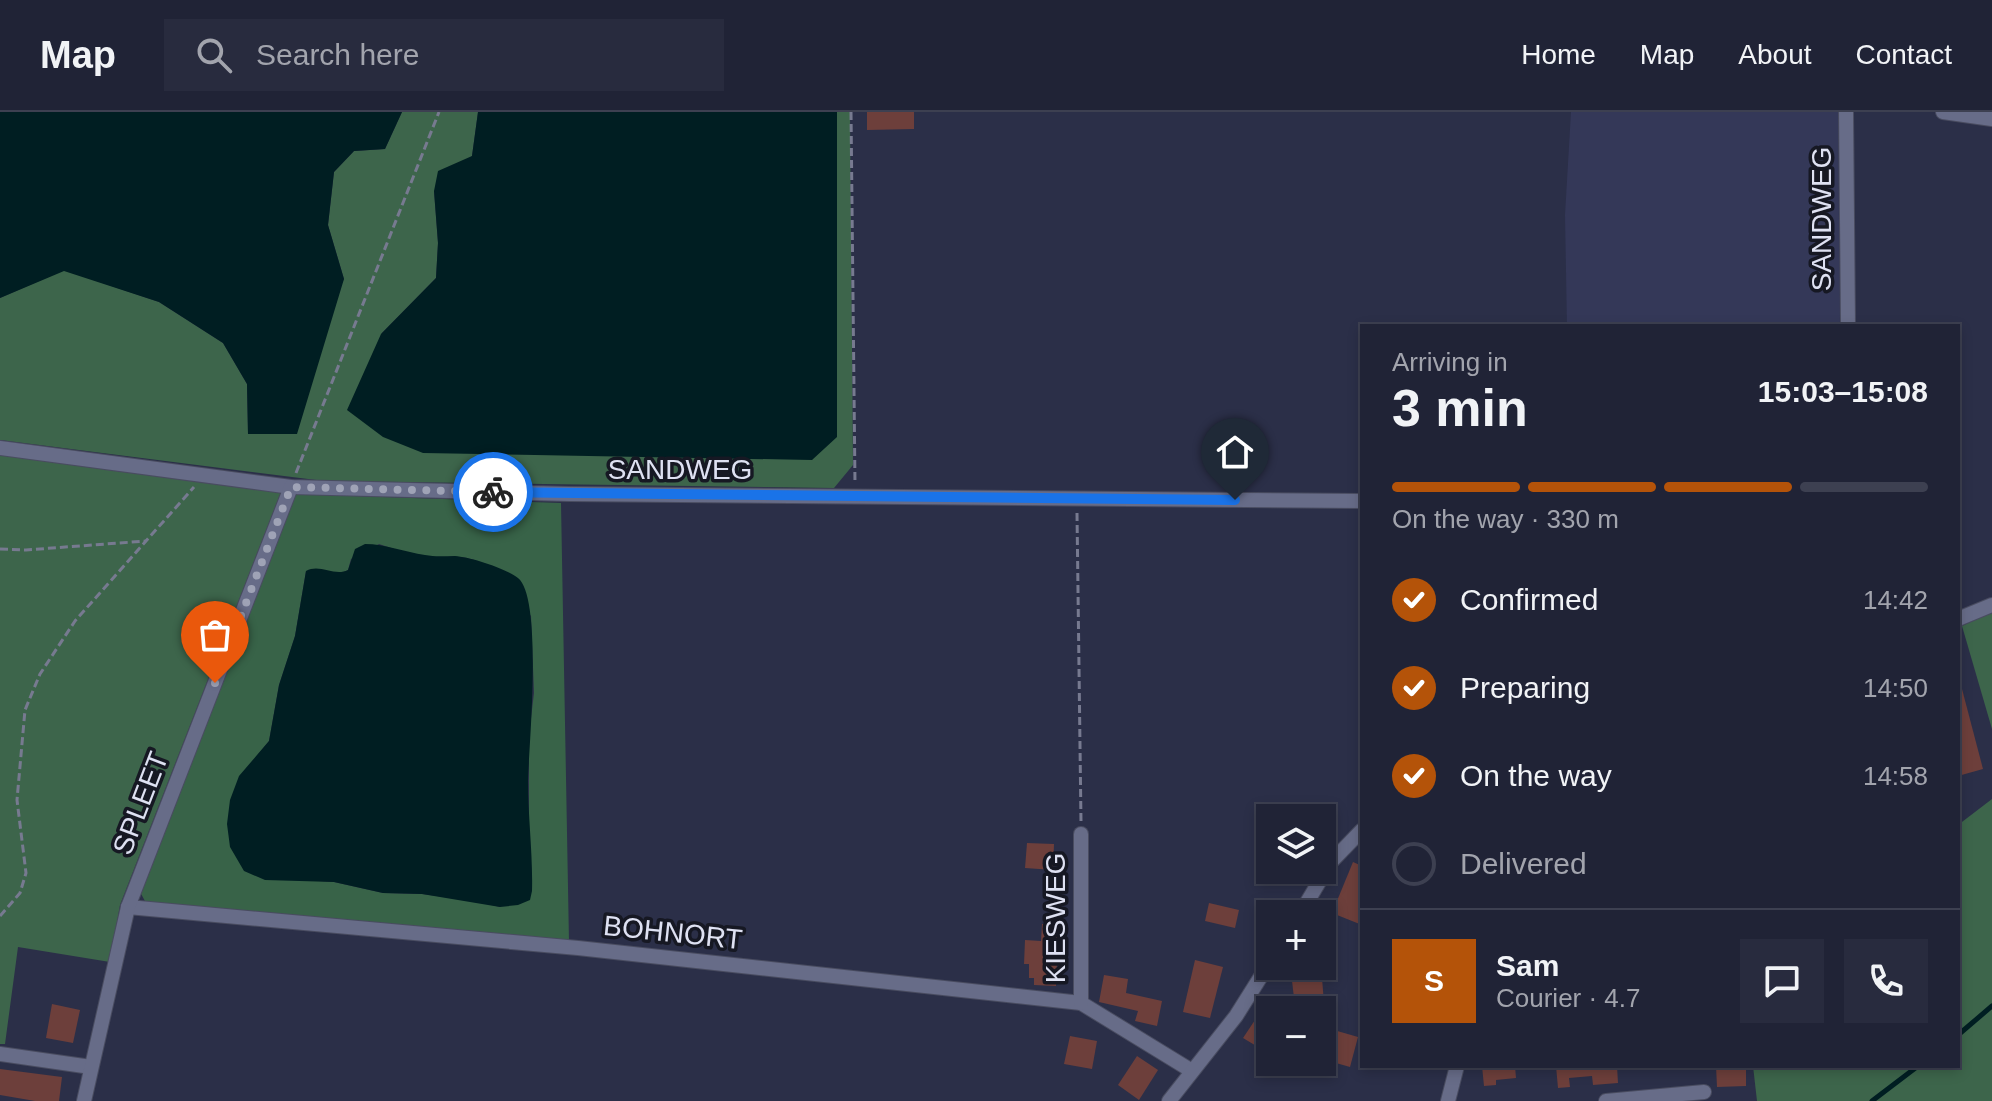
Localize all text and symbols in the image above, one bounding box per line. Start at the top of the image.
search box [164,19,724,91]
icon: search [192,33,236,77]
text: Map [40,34,116,76]
text: Search here [256,38,419,71]
text: Home [1521,39,1596,70]
text: Map [1640,39,1694,70]
text: About [1738,39,1812,70]
text: Contact [1856,39,1952,70]
street label: SANDWEG [1806,147,1837,291]
text: Arriving in [1392,347,1508,377]
text: 15:03–15:08 [1758,375,1928,408]
text: 3 min [1392,379,1528,437]
pin [1201,418,1269,500]
icon: home [1213,430,1257,474]
courier [453,452,533,532]
street label: SANDWEG [608,454,752,485]
icon: bike [471,470,515,514]
text: On the way · 330 m [1392,504,1619,534]
icon: check [1392,578,1436,622]
text: Confirmed [1460,583,1598,616]
text: 14:42 [1863,585,1928,615]
pin [181,601,249,683]
icon: bag [193,613,237,657]
icon: check [1392,666,1436,710]
text: Preparing [1460,671,1590,704]
text: 14:50 [1863,673,1928,703]
street label: SPLEET [107,747,174,859]
icon: check [1392,754,1436,798]
text: On the way [1460,759,1612,792]
text: 14:58 [1863,761,1928,791]
map controls [1256,804,1336,1076]
button: layers [1256,804,1336,884]
text: Delivered [1460,847,1587,880]
street label: KIESWEG [1040,853,1071,983]
button: + [1256,900,1336,980]
street label: BOHNORT [602,910,744,955]
button: chat [1740,939,1824,1023]
button: phone [1844,939,1928,1023]
text: Sam [1496,949,1559,982]
text: S [1424,964,1444,997]
text: Courier · 4.7 [1496,983,1641,1013]
button: − [1256,996,1336,1076]

